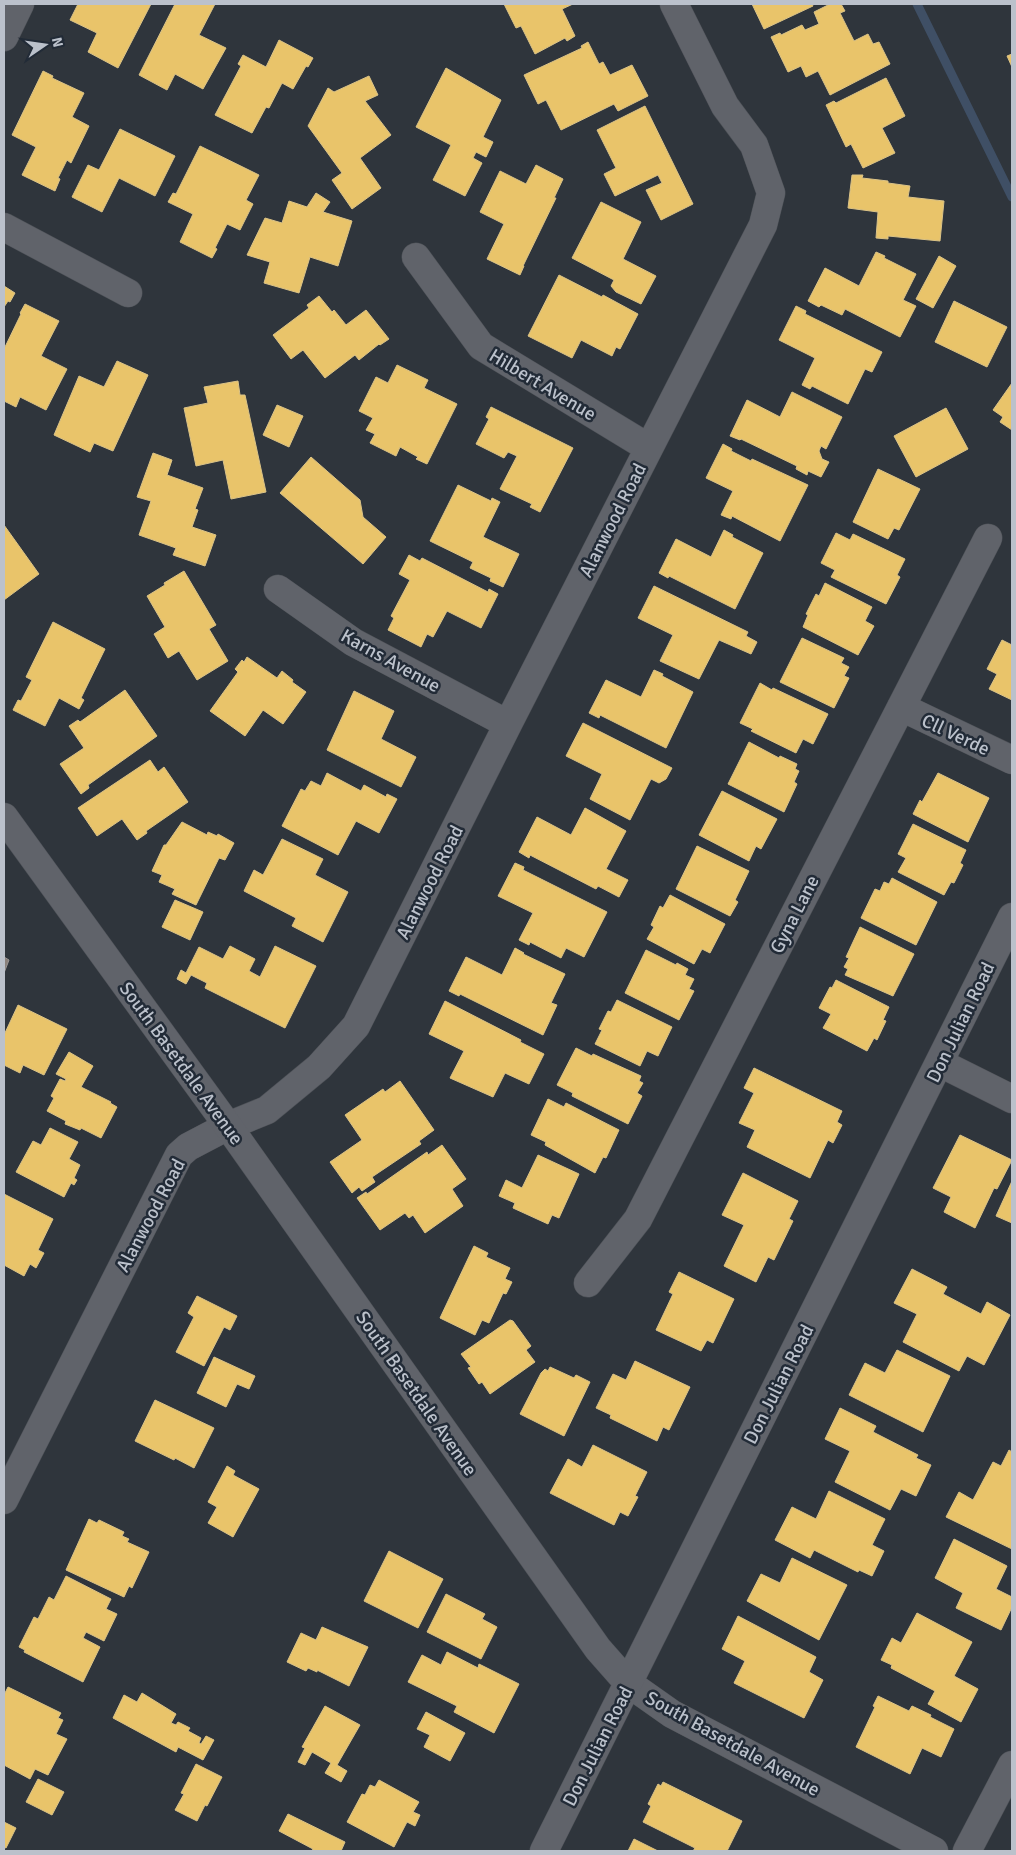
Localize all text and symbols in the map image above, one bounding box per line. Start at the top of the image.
north arrow [20,20,70,70]
text: N [48,36,67,49]
street label: Hilbert Avenue [485,343,600,426]
street label: Alanwood Road [574,459,652,582]
street label: Karns Avenue [336,624,445,698]
street label: Cll Verde [918,709,993,761]
street label: Alanwood Road [391,821,469,944]
street label: Gyna Lane [765,871,825,958]
street label: Don Julian Road [921,958,1000,1087]
street label: South Basetdale Avenue [114,977,248,1150]
street label: Alanwood Road [111,1155,191,1276]
street label: South Basetdale Avenue [350,1307,482,1481]
street label: Don Julian Road [738,1321,819,1448]
street label: Don Julian Road [557,1683,638,1810]
street label: South Basetdale Avenue [641,1686,824,1802]

